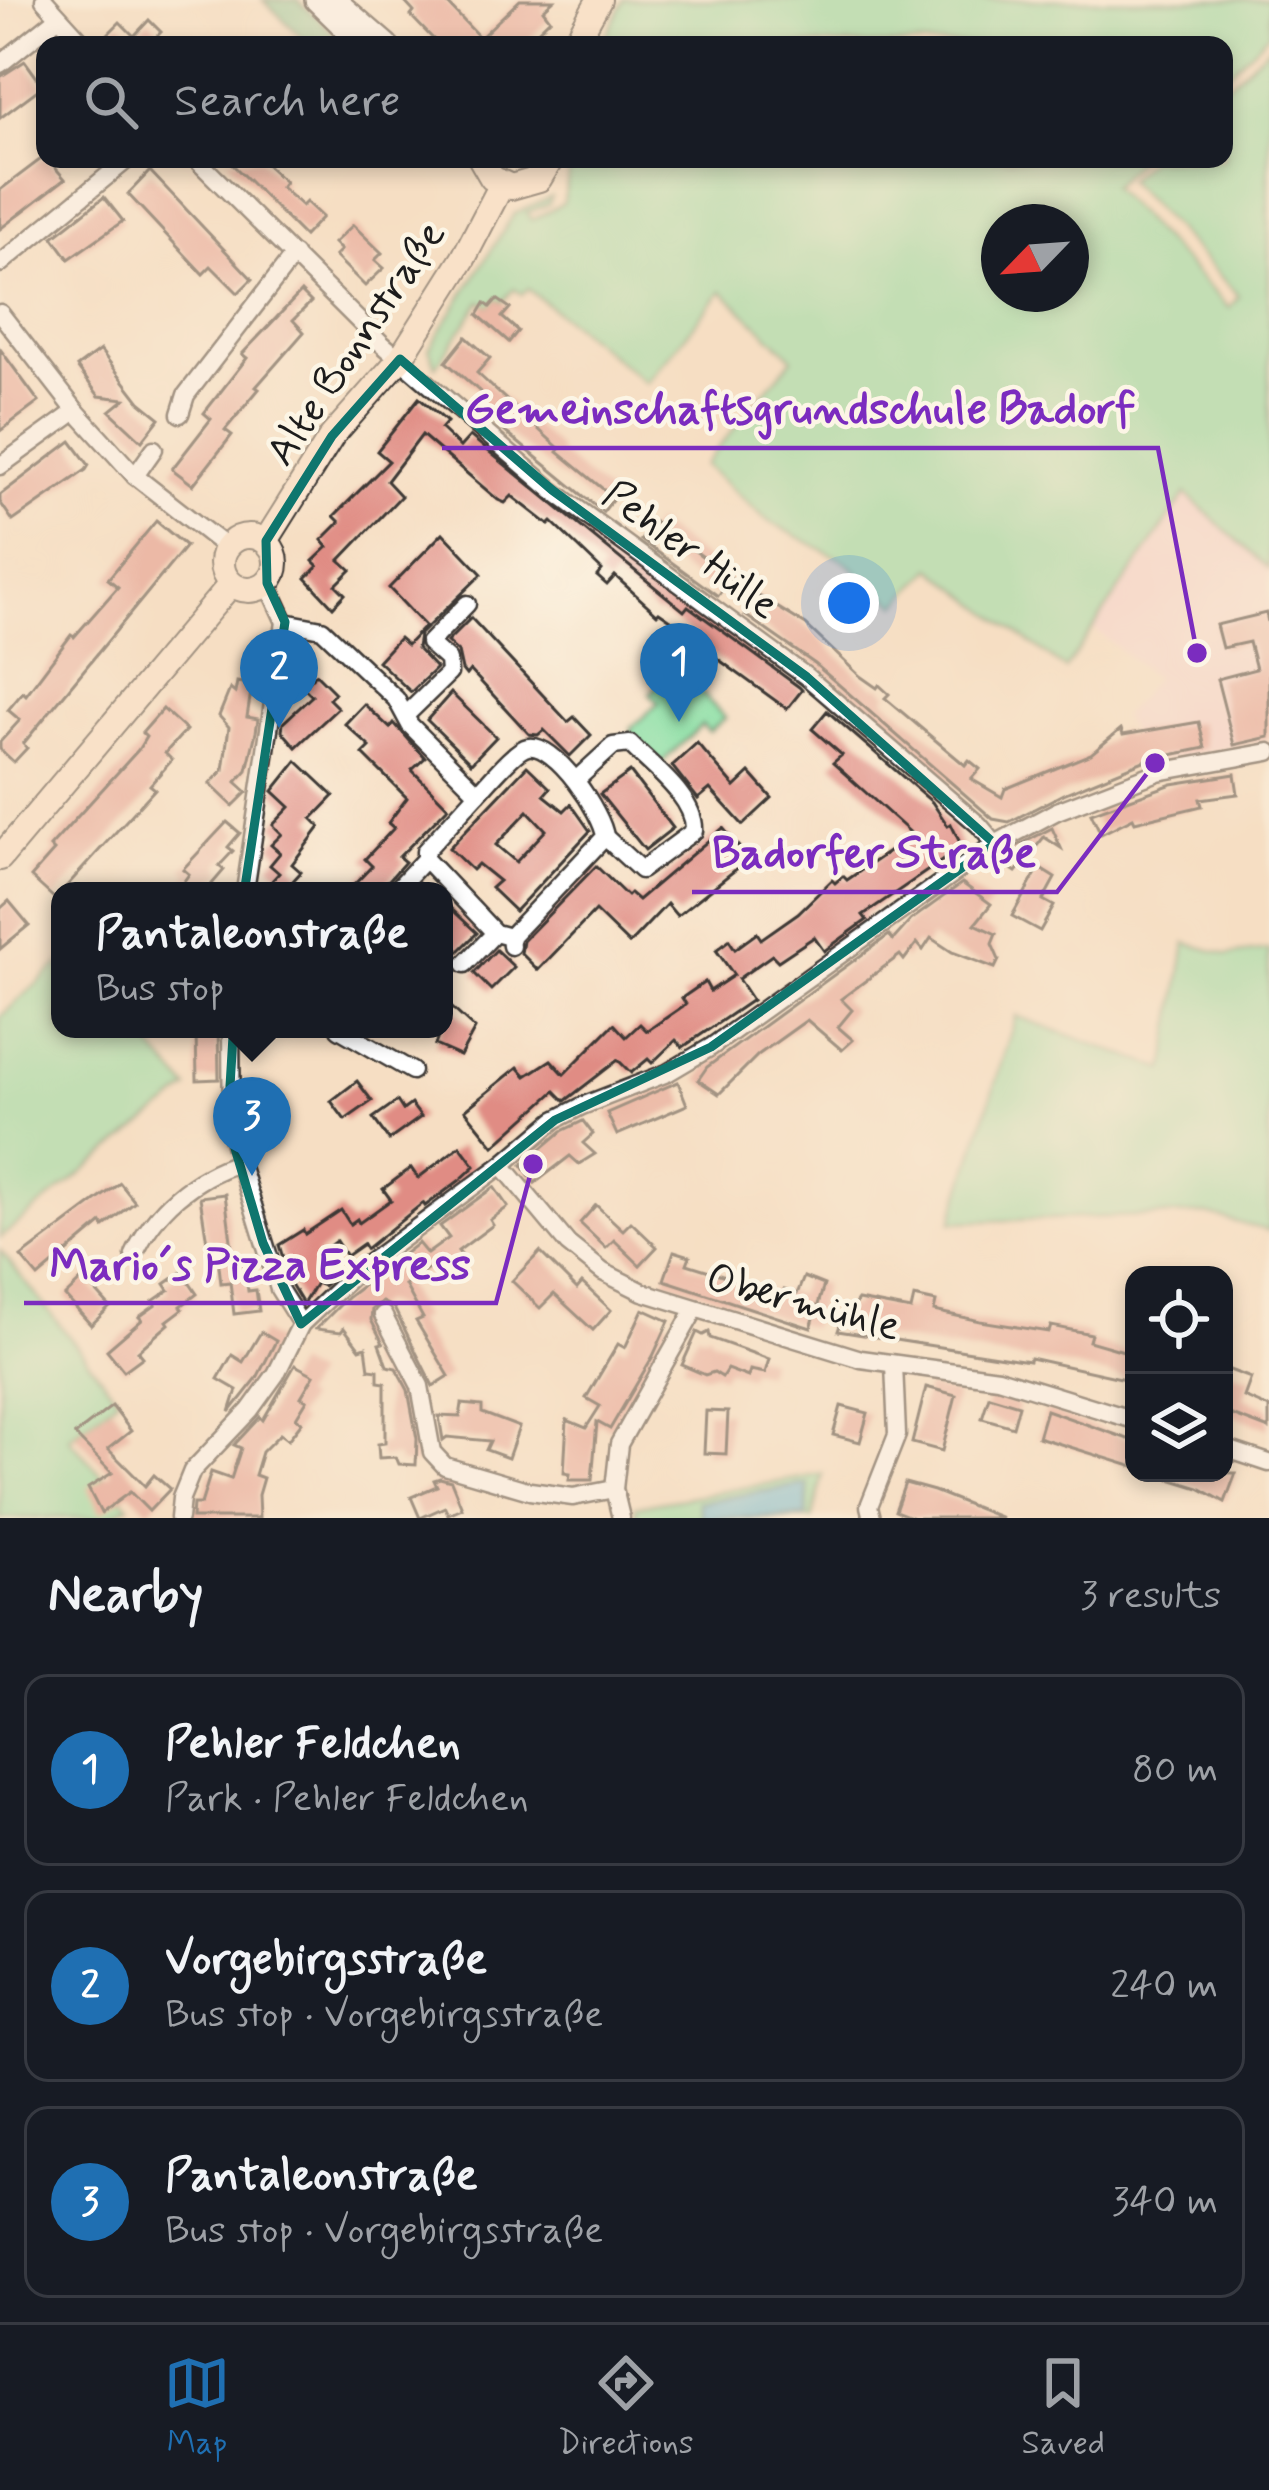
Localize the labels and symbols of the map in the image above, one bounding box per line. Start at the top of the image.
north arrow [981,204,1089,312]
street label: Alte Bonnstraße [255,211,459,477]
callout: Gemeinschaftsgrundschule Badorf [442,367,1158,448]
text: Gemeinschaftsgrundschule Badorf [465,381,1135,440]
street label: Pehler Hülle [591,468,789,633]
your location [819,573,879,633]
pin: 1 [640,623,718,722]
pin: 2 [240,629,318,728]
callout: Badorfer Straße [692,811,1057,892]
text: Badorfer Straße [712,825,1036,884]
pin: 3 [213,1077,291,1176]
callout: Mario´s Pizza Express [24,1222,496,1303]
text: Mario´s Pizza Express [49,1237,471,1296]
street label: Obermühle [700,1251,906,1356]

